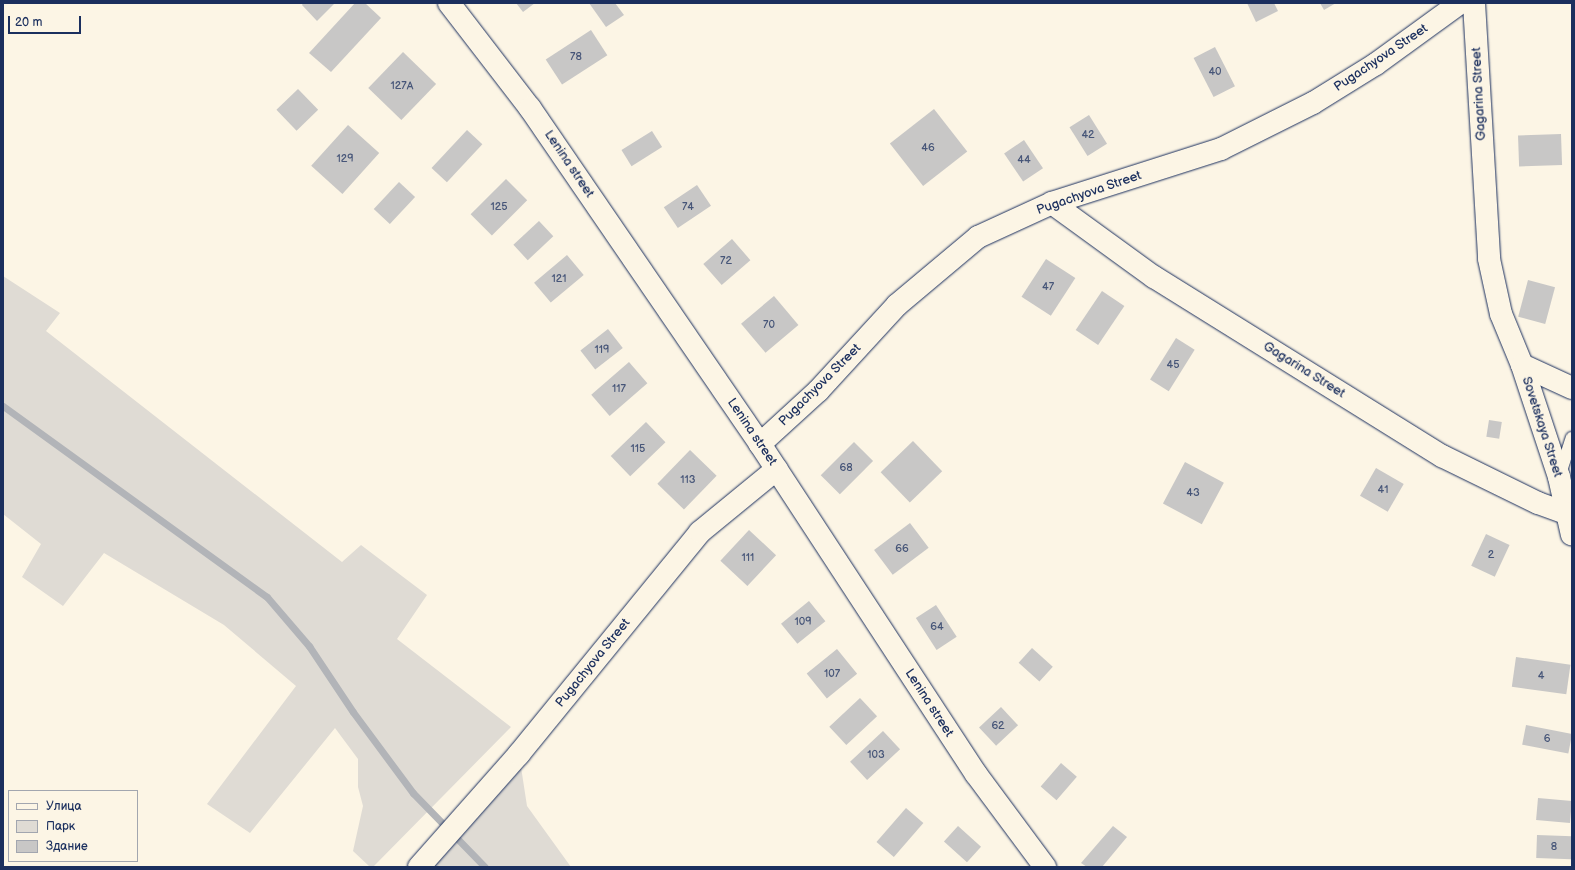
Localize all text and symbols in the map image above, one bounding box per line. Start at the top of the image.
scale bar [10,8,83,34]
text: 20 m [15,15,42,30]
street label: Pugachyova Street [1331,21,1431,95]
street label: Gagarina Street [1469,47,1489,141]
house number: 78 [570,50,582,64]
house number: 40 [1208,65,1222,79]
house number: 127А [391,79,413,93]
street label: Lenina street [541,127,597,201]
house number: 42 [1081,128,1095,142]
house number: 46 [921,141,935,155]
house number: 129 [336,152,354,166]
house number: 44 [1017,153,1031,167]
street label: Pugachyova Street [1035,168,1143,218]
house number: 125 [490,200,508,214]
house number: 74 [682,200,694,214]
house number: 72 [720,254,732,268]
house number: 121 [552,272,566,286]
house number: 47 [1042,280,1054,294]
house number: 70 [763,318,775,332]
street label: Gagarina Street [1260,339,1348,401]
street label: Pugachyova Street [776,341,864,429]
house number: 119 [595,343,609,357]
house number: 45 [1166,358,1180,372]
street label: Sovetskaya Street [1518,375,1566,479]
house number: 117 [612,382,626,396]
street label: Lenina street [724,395,780,469]
house number: 115 [631,442,645,456]
house number: 68 [839,461,853,475]
house number: 113 [680,473,696,487]
house number: 41 [1378,483,1388,497]
house number: 43 [1186,486,1200,500]
house number: 66 [895,542,909,556]
house number: 2 [1488,548,1494,562]
house number: 111 [742,551,754,565]
street label: Pugachyova Street [552,615,634,711]
house number: 109 [794,615,812,629]
house number: 64 [930,620,944,634]
street label: Lenina street [901,666,957,740]
house number: 107 [824,667,840,681]
house number: 4 [1538,669,1544,683]
house number: 62 [991,719,1005,733]
house number: 6 [1544,732,1550,746]
house number: 103 [867,748,885,762]
legend [8,790,138,862]
text: Улица [46,799,82,814]
text: Парк [46,819,75,834]
text: Здание [46,839,88,854]
house number: 8 [1551,840,1557,854]

